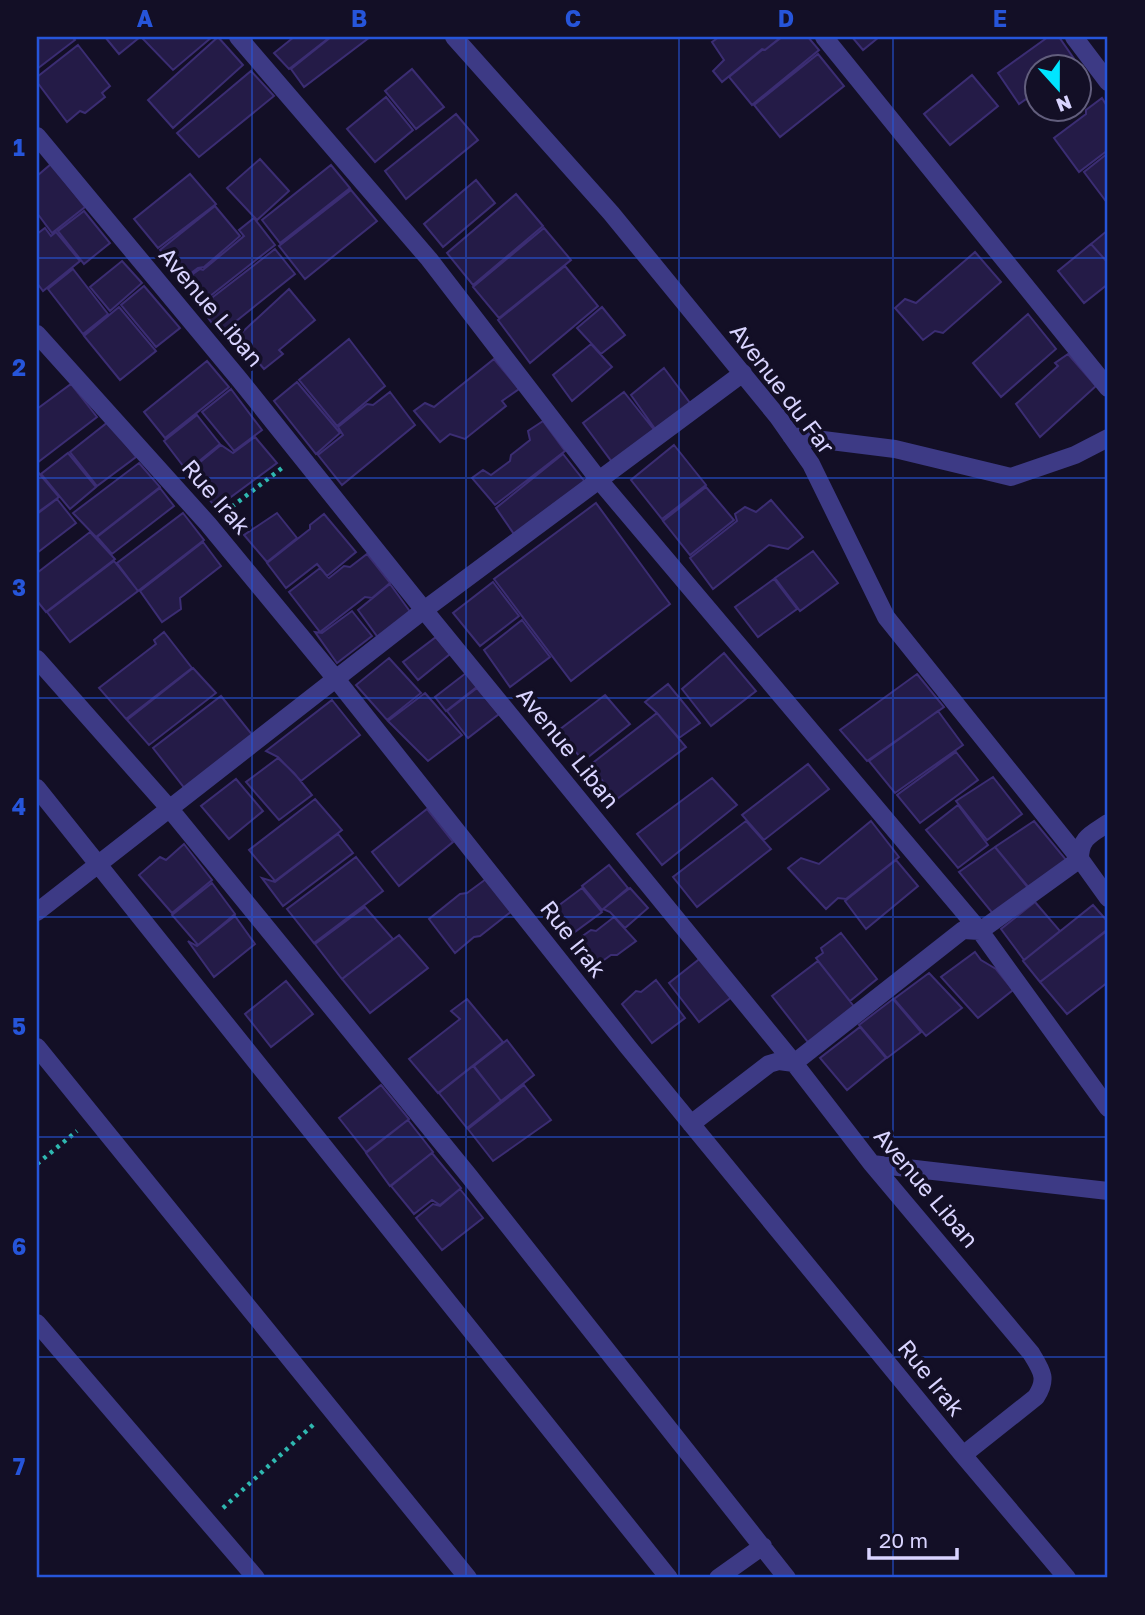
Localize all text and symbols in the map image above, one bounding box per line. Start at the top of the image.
text: A [137,4,154,32]
text: B [351,4,367,32]
text: C [565,4,581,32]
text: D [778,4,794,32]
text: E [993,4,1007,32]
north arrow [1023,52,1092,122]
text: N [1053,91,1075,118]
text: 1 [13,133,25,161]
street label: Avenue Liban [154,241,270,372]
street label: Avenue du Far [725,318,841,459]
text: 2 [12,353,26,381]
street label: Rue Irak [177,453,257,540]
text: 3 [12,573,26,601]
street label: Avenue Liban [511,681,626,813]
text: 4 [12,792,26,820]
street label: Rue Irak [535,894,613,983]
text: 5 [12,1012,26,1040]
street label: Avenue Liban [869,1122,985,1253]
text: 6 [12,1232,26,1260]
street label: Rue Irak [893,1334,971,1421]
text: 7 [13,1452,25,1480]
scale bar [869,1517,956,1561]
text: 20 m [879,1527,928,1553]

